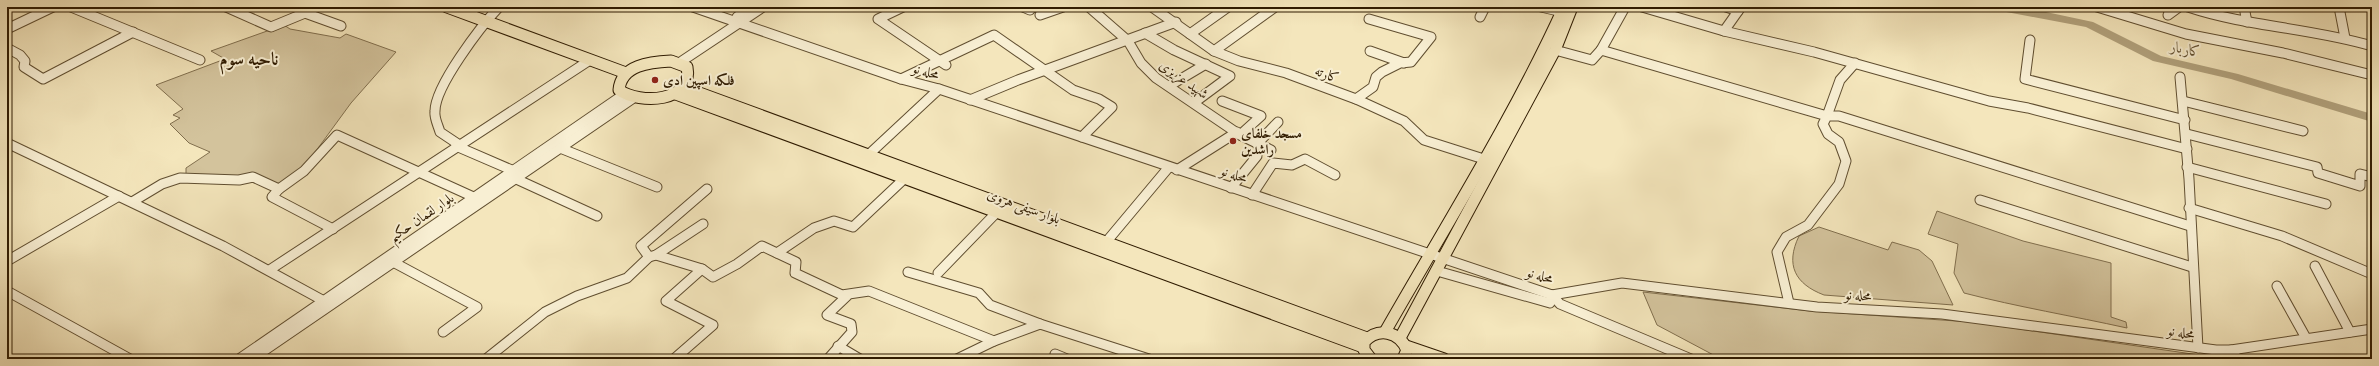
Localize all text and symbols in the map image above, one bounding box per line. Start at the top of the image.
water label: کاربار [2167,37,2203,64]
district label: ناحیه سوم [220,48,278,75]
street label: شهید عزیزی [1154,56,1212,105]
street label: محله نو [908,59,942,86]
street label: کارته [1311,62,1341,90]
place label: فلکه اسپین ادی [663,72,735,92]
marker: فلکه اسپین ادی [650,75,660,85]
place label: مسجد خلفای راشدین [1241,125,1302,161]
marker: مسجد خلفای راشدین [1228,136,1238,146]
street label: محله نو [1215,162,1250,190]
street label: بلوار سیفی هروی [984,185,1063,231]
street label: بلوار لقمان حکیم [385,189,460,250]
street label: محله نو [1522,263,1556,290]
street label: محله نو [1842,286,1873,308]
street label: محله نو [2164,322,2196,346]

